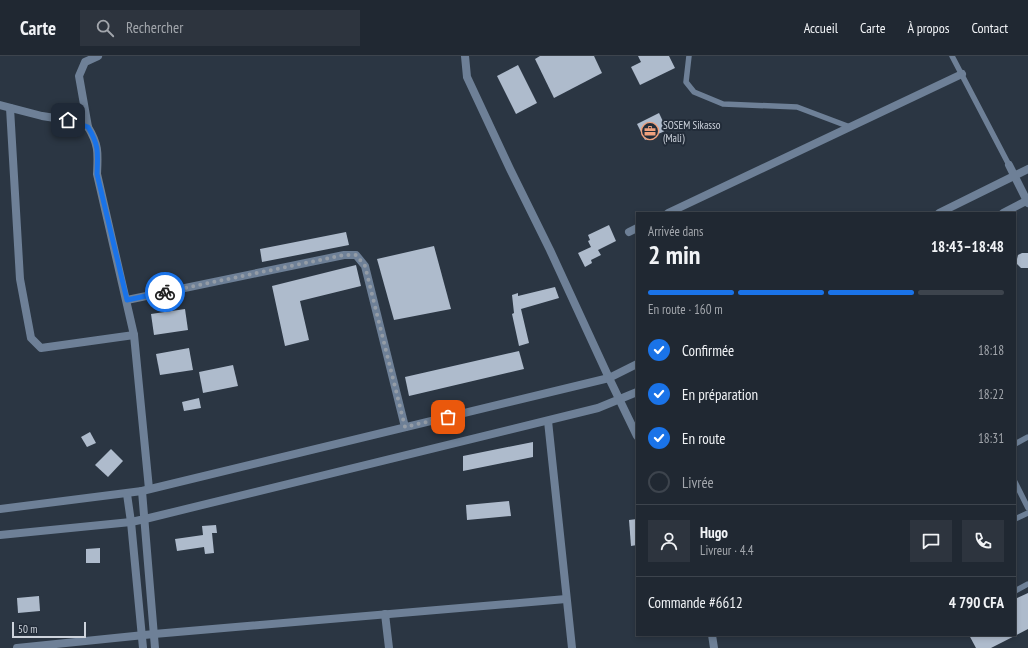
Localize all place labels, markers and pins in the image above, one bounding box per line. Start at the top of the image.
pin [51,103,85,137]
place label: SOSEM Sikasso (Mali) [663,118,721,145]
office icon: SOSEM Sikasso (Mali) [640,121,660,141]
pin [431,400,465,434]

